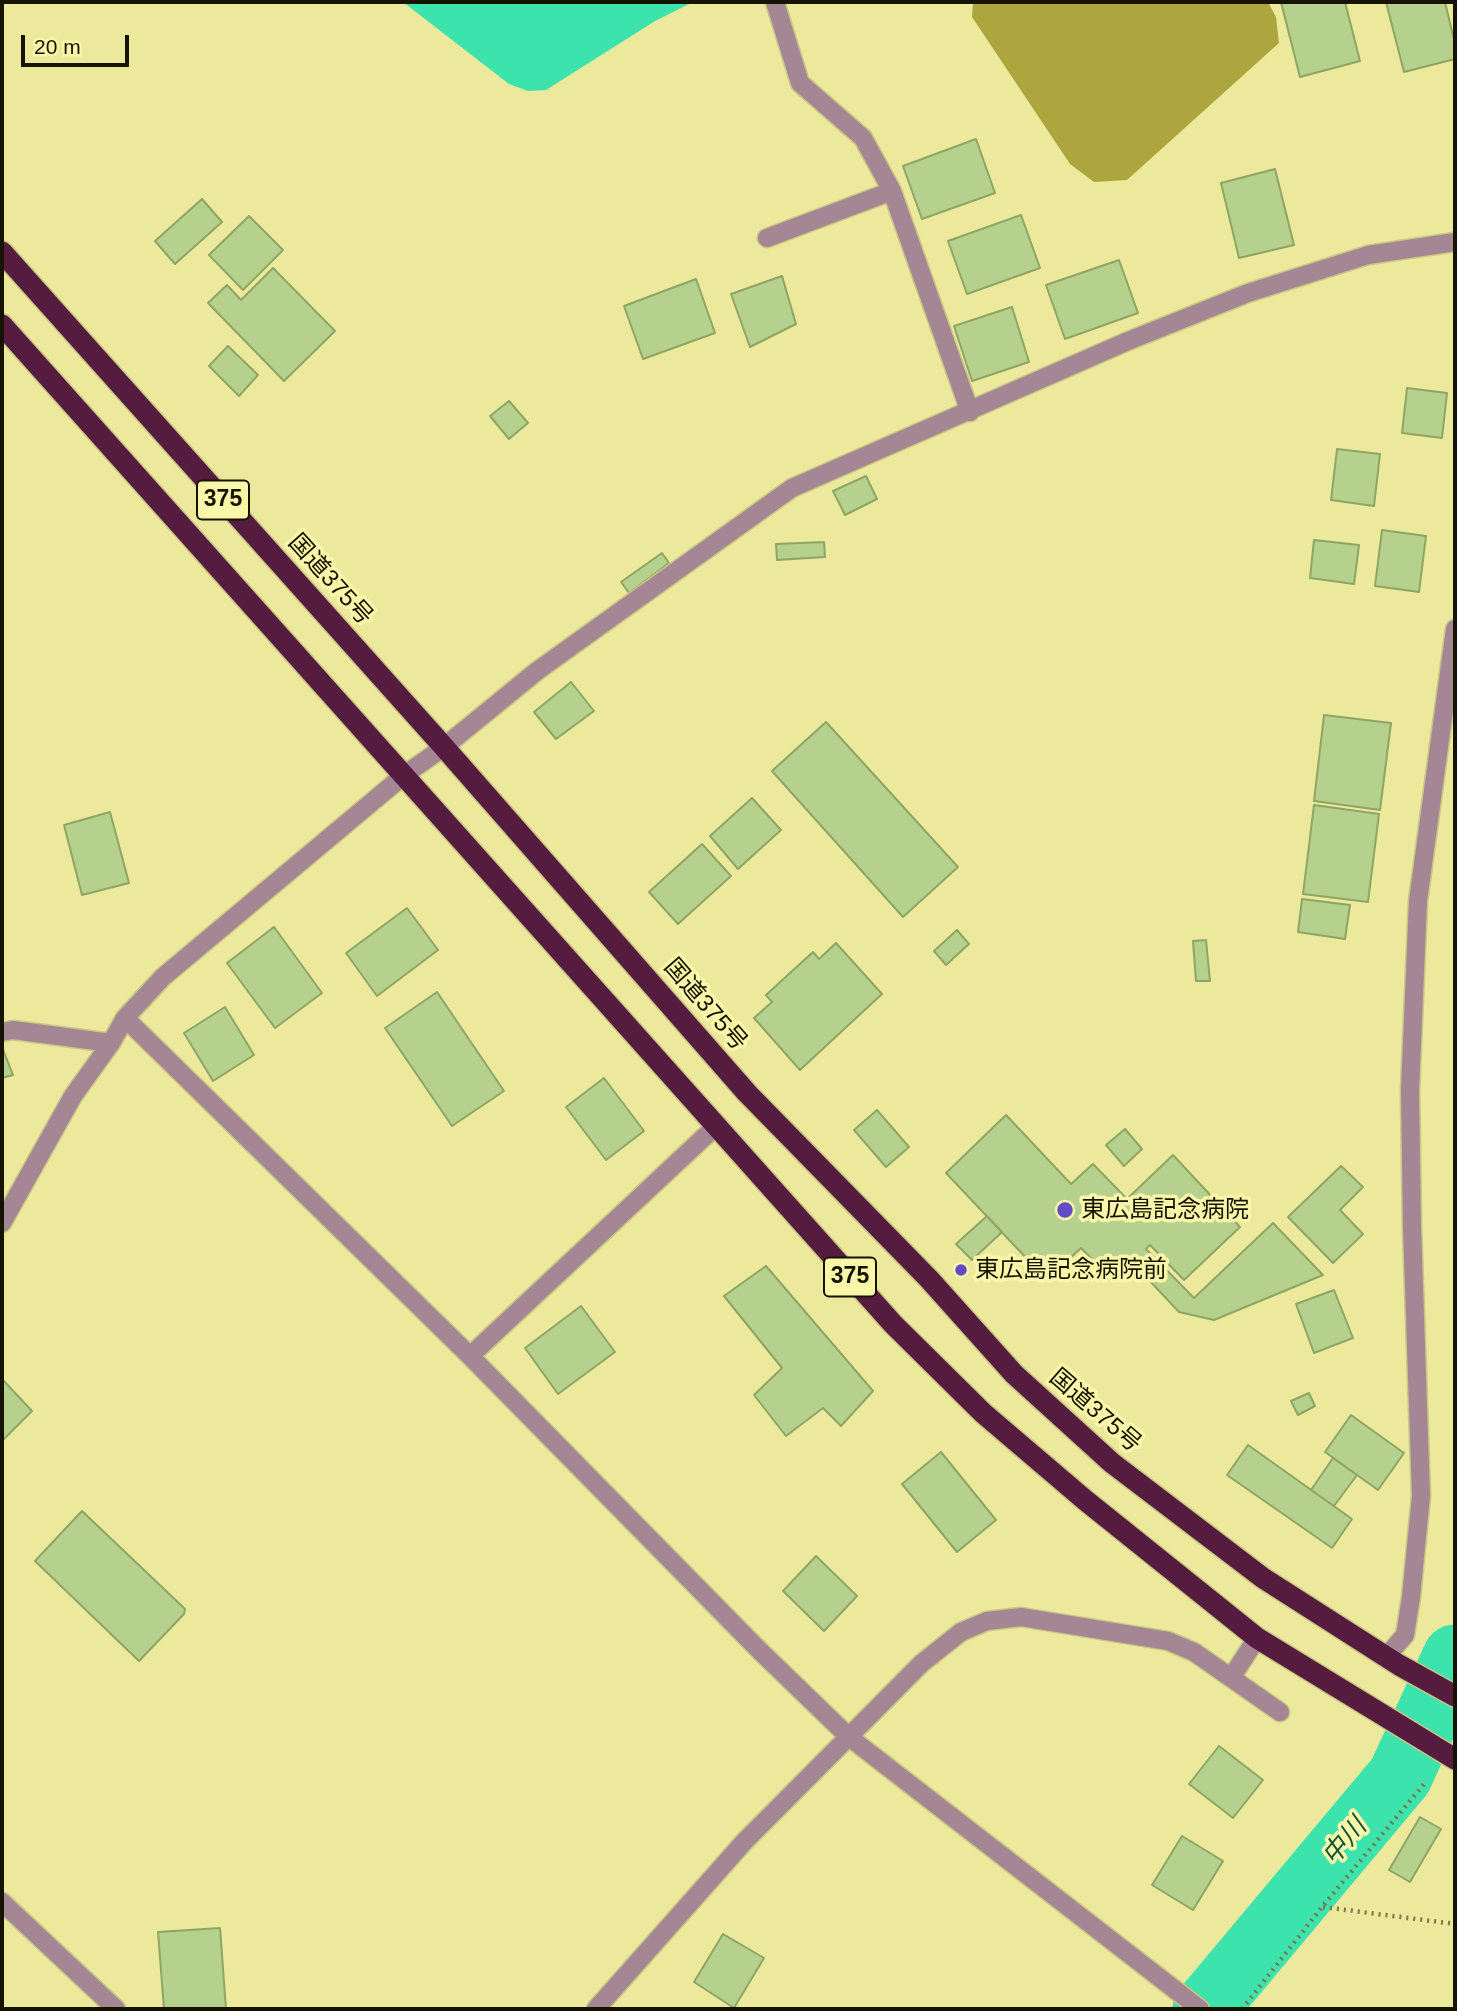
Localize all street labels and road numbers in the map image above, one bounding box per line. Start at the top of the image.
road number: 375 [197,480,249,520]
street label: 国道375号 [282,529,378,631]
street label: 国道375号 [657,953,753,1057]
road number: 375 [824,1258,876,1296]
street label: 国道375号 [1043,1363,1147,1459]

